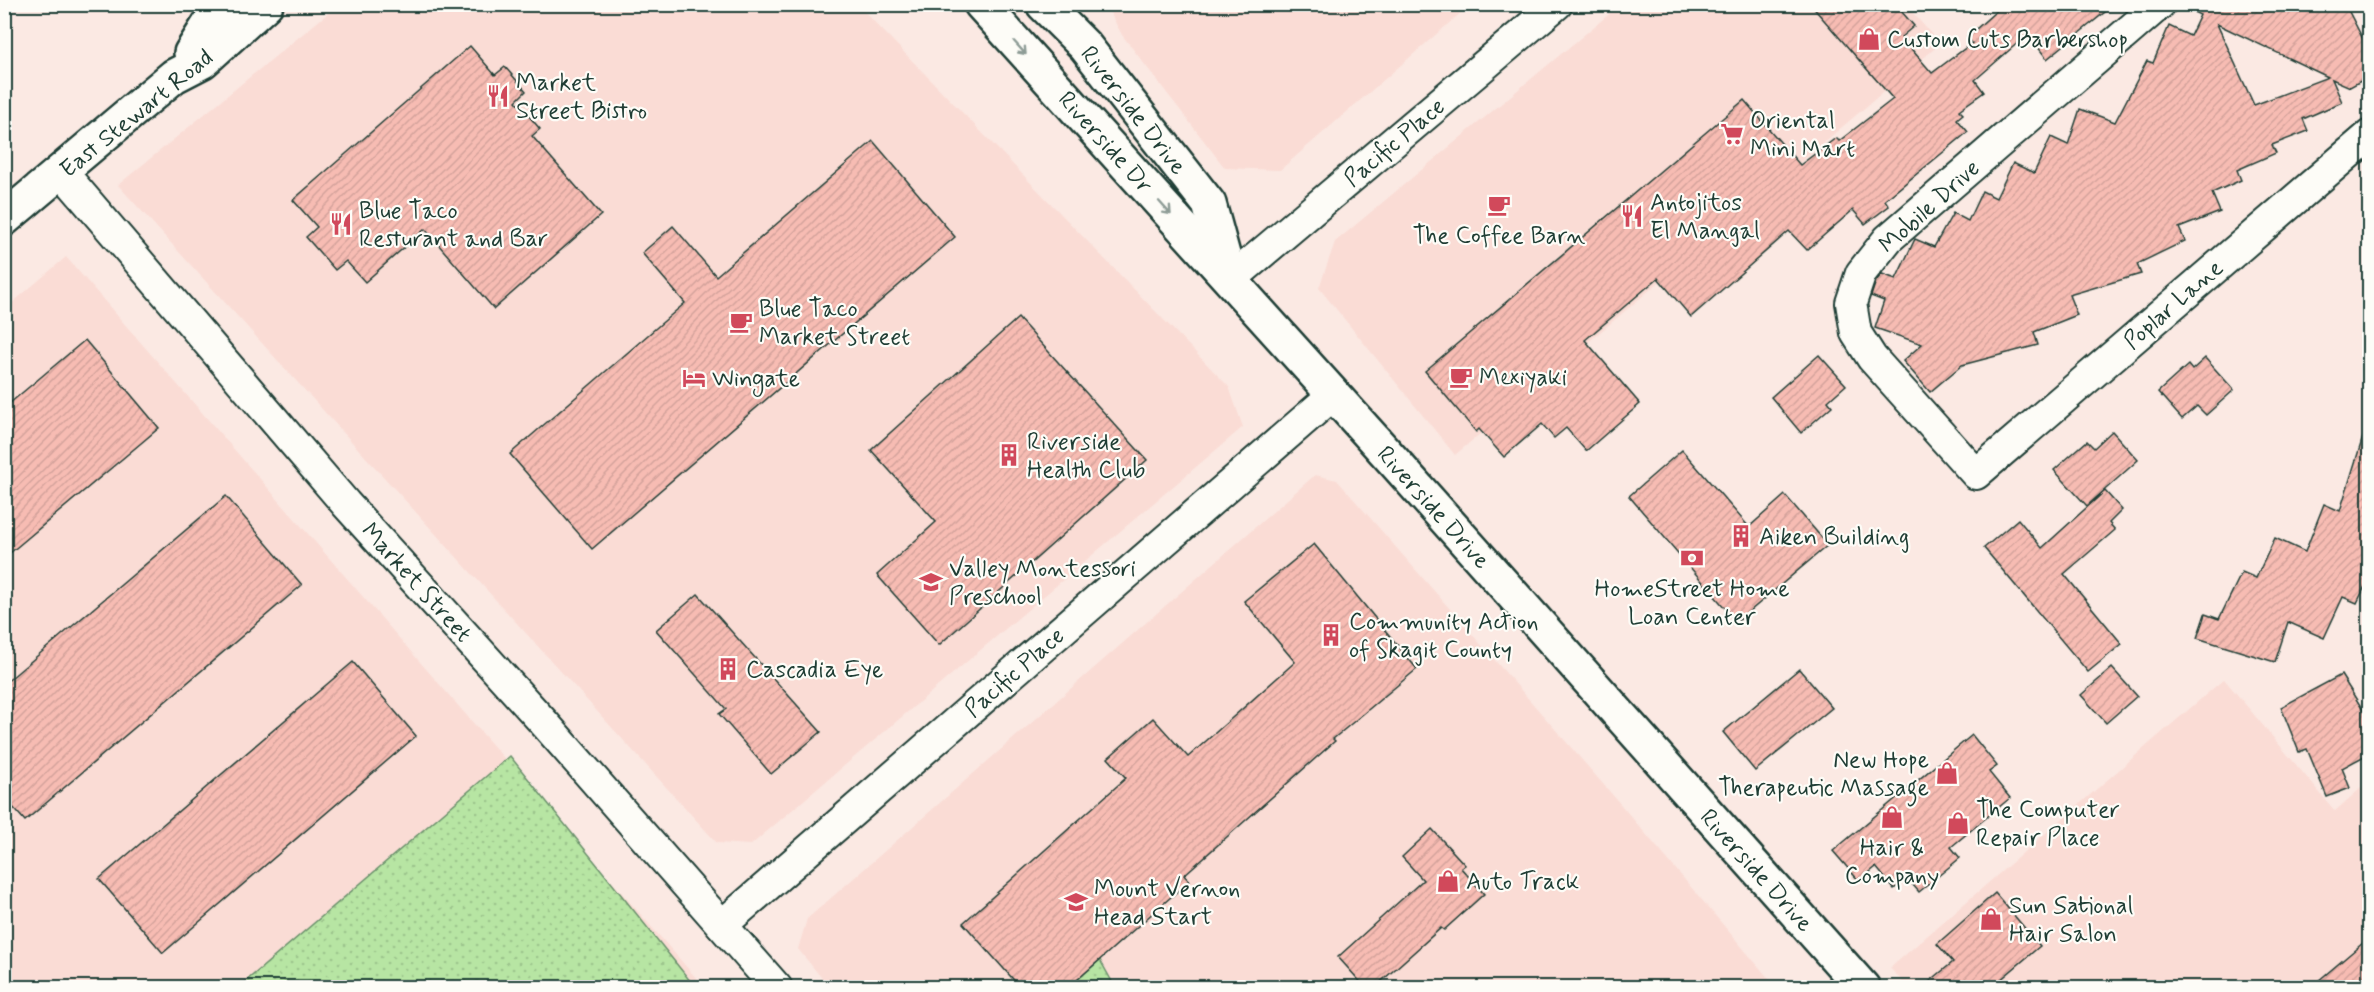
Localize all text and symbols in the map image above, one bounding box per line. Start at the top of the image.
place label: Custom Cuts Barbershop [1887,25,2128,56]
shop icon: Custom Cuts Barbershop [1856,26,1882,52]
one-way arrow [1013,40,1027,55]
street label: Riverside Drive [1076,41,1192,179]
street label: East Stewart Road [54,43,220,186]
place label: Market Street Bistro [516,68,647,127]
restaurant icon: Market Street Bistro [485,83,511,109]
street label: Riverside Dr [1053,85,1159,199]
street label: Pacific Place [1338,92,1452,194]
place label: Oriental Mini Mart [1750,106,1855,165]
supermarket icon: Oriental Mini Mart [1719,121,1745,147]
street label: Mobile Drive [1873,153,1987,261]
place label: Antojitos El Mangal [1650,188,1760,247]
cafe icon: The Coffee Barn [1486,192,1512,218]
place label: Blue Taco Resturant and Bar [359,196,548,255]
one-way arrow [1158,200,1172,215]
restaurant icon: Antojitos El Mangal [1619,203,1645,229]
restaurant icon: Blue Taco Resturant and Bar [328,211,354,237]
place label: The Coffee Barn [1413,221,1586,252]
street label: Poplar Lane [2118,253,2230,357]
place label: Blue Taco Market Street [759,294,910,353]
cafe icon: Blue Taco Market Street [728,309,754,335]
place label: Mexiyaki [1479,363,1567,394]
place label: Wingate [712,364,800,397]
cafe icon: Mexiyaki [1448,364,1474,390]
hotel icon: Wingate [681,365,707,391]
place label: Riverside Health Club [1027,427,1146,486]
street label: Riverside Drive [1369,440,1497,576]
building icon: Riverside Health Club [996,442,1022,468]
street label: Market Street [354,516,478,650]
place label: Aiken Building [1759,522,1909,553]
building icon: Aiken Building [1728,523,1754,549]
bank icon: HomeStreet Home Loan Center [1679,545,1705,571]
place label: Valley Montessori Preschool [949,554,1136,613]
school or university icon: Valley Montessori Preschool [918,569,944,595]
place label: HomeStreet Home Loan Center [1595,574,1789,633]
place label: Community Action of Skagit County [1349,607,1539,666]
street label: Pacific Place [958,621,1071,725]
building icon: Community Action of Skagit County [1318,622,1344,648]
place label: Cascadia Eye [746,655,883,686]
building icon: Cascadia Eye [715,656,741,682]
place label: New Hope Therapeutic Massage [1718,745,1929,807]
shop icon: New Hope Therapeutic Massage [1934,760,1960,786]
place label: The Computer Repair Place [1976,795,2120,854]
street label: Riverside Drive [1692,803,1820,939]
shop icon: Hair & Company [1879,804,1905,830]
shop icon: The Computer Repair Place [1945,810,1971,836]
place label: Hair & Company [1845,833,1939,892]
place label: Auto Track [1466,867,1579,898]
shop icon: Auto Track [1435,868,1461,894]
place label: Mount Vernon Head Start [1094,874,1240,933]
school or university icon: Mount Vernon Head Start [1063,889,1089,915]
place label: Sun Sational Hair Salon [2009,891,2133,950]
shop icon: Sun Sational Hair Salon [1978,906,2004,932]

